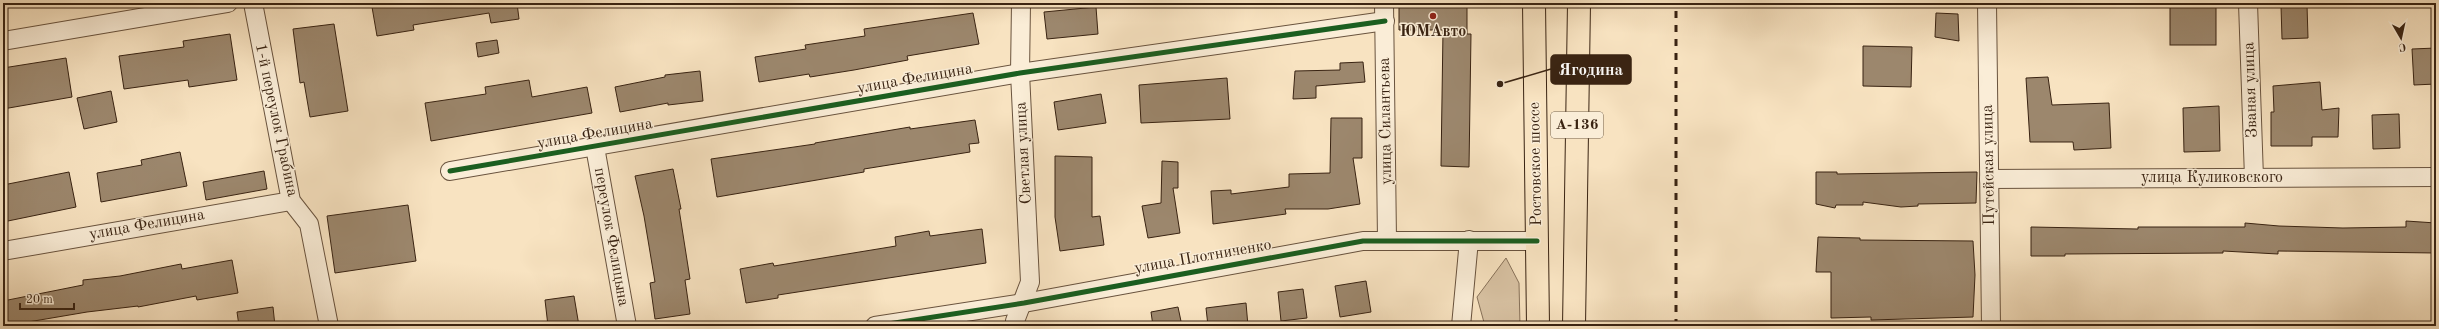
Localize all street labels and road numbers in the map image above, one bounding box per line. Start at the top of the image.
street label: 1-й переулок Грабина [252,42,300,198]
street label: Званая улица [2241,42,2261,138]
street label: улица Силантьева [1377,57,1395,185]
street label: улица Фелицина [856,61,974,97]
street label: Светлая улица [1013,101,1035,205]
street label: Ростовское шоссе [1527,102,1545,226]
street label: Путейская улица [1980,104,1998,226]
road number: А-136 [1551,112,1603,138]
street label: улица Фелицина [536,116,654,152]
street label: переулок Фелицына [591,166,631,308]
street label: улица Куликовского [2141,170,2283,186]
street label: улица Фелицина [88,207,206,243]
street label: улица Плотниченко [1133,237,1273,277]

